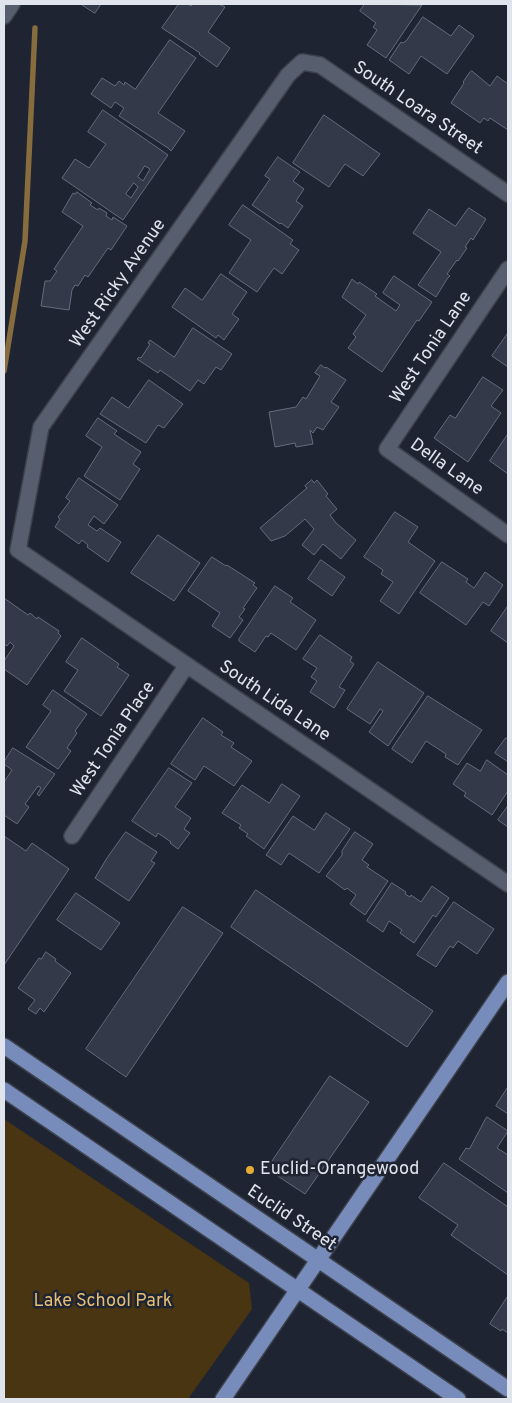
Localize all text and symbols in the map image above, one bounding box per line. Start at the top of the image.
street label: South Loara Street [348,58,486,160]
street label: West Ricky Avenue [66,215,172,353]
street label: West Tonia Lane [387,288,477,408]
street label: Della Lane [405,435,487,501]
street label: South Lida Lane [214,657,334,747]
street label: West Tonia Place [67,678,161,802]
place label: Euclid-Orangewood [260,1159,419,1181]
marker: Euclid-Orangewood [244,1164,256,1176]
street label: Euclid Street [242,1181,340,1257]
park label: Lake School Park [34,1291,172,1313]

